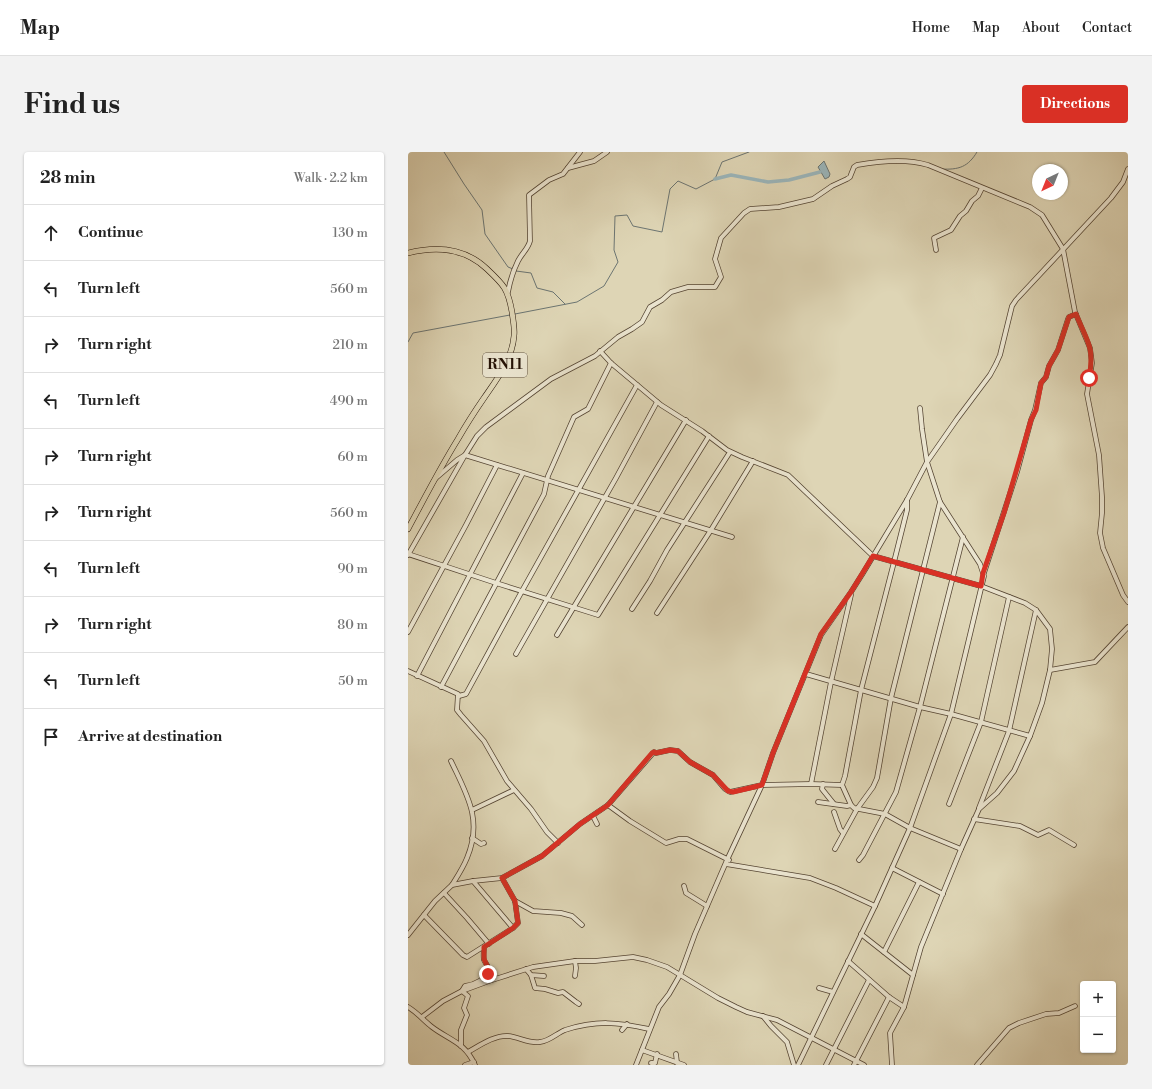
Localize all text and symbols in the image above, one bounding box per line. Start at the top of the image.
text: Map [20,16,60,40]
text: Home [912,19,950,37]
text: Map [972,19,1000,37]
text: About [1022,19,1060,37]
text: Contact [1082,19,1132,37]
button: Directions [1022,85,1128,123]
text: Find us [24,87,120,122]
north arrow [1032,164,1068,200]
text: 28 min [40,167,96,189]
text: Walk · 2.2 km [294,170,368,186]
icon: ahead [40,222,62,244]
text: Continue [78,223,143,242]
text: 130 m [333,225,368,241]
icon: left [40,278,62,300]
text: Turn left [78,279,140,298]
text: 560 m [330,281,368,297]
icon: right [40,334,62,356]
text: Turn right [78,335,152,354]
text: 210 m [333,337,368,353]
road number: RN11 [483,353,527,377]
route start [1080,369,1098,387]
icon: left [40,390,62,412]
text: Turn left [78,391,140,410]
text: 490 m [330,393,368,409]
icon: right [40,446,62,468]
text: Turn right [78,447,152,466]
text: 60 m [337,449,368,465]
icon: right [40,502,62,524]
text: Turn right [78,503,152,522]
text: 560 m [330,505,368,521]
icon: left [40,558,62,580]
text: Turn left [78,559,140,578]
text: 90 m [337,561,368,577]
icon: right [40,614,62,636]
text: Turn right [78,615,152,634]
text: 80 m [337,617,368,633]
icon: left [40,670,62,692]
text: Turn left [78,671,140,690]
text: 50 m [338,673,368,689]
icon: arrive [40,726,62,748]
text: Arrive at destination [78,727,222,746]
route end [479,965,497,983]
map controls [1080,981,1116,1053]
button: + [1080,981,1116,1017]
button: − [1080,1017,1116,1053]

